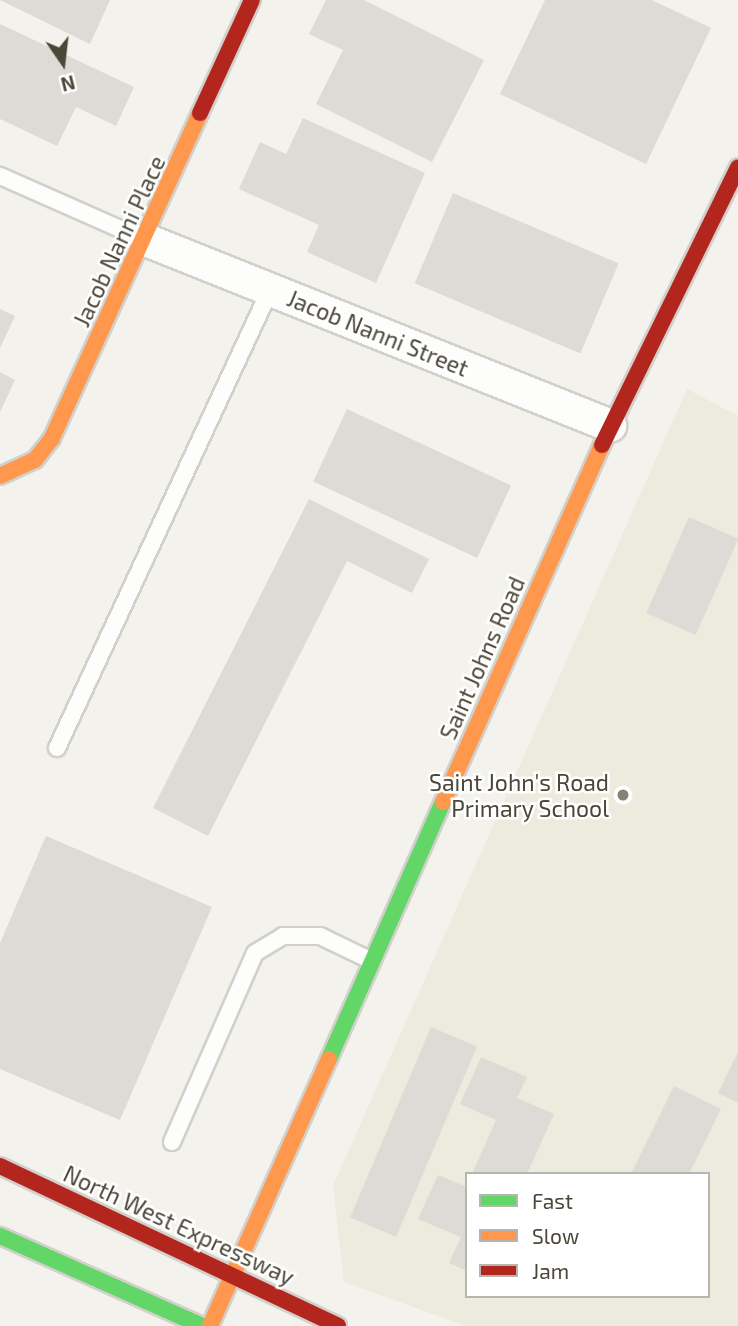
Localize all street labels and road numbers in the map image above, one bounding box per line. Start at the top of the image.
street label: Jacob Nanni Place [67,151,171,331]
street label: Jacob Nanni Street [283,284,473,382]
street label: Saint Johns Road [434,572,530,744]
street label: North West Expressway [59,1159,299,1291]

